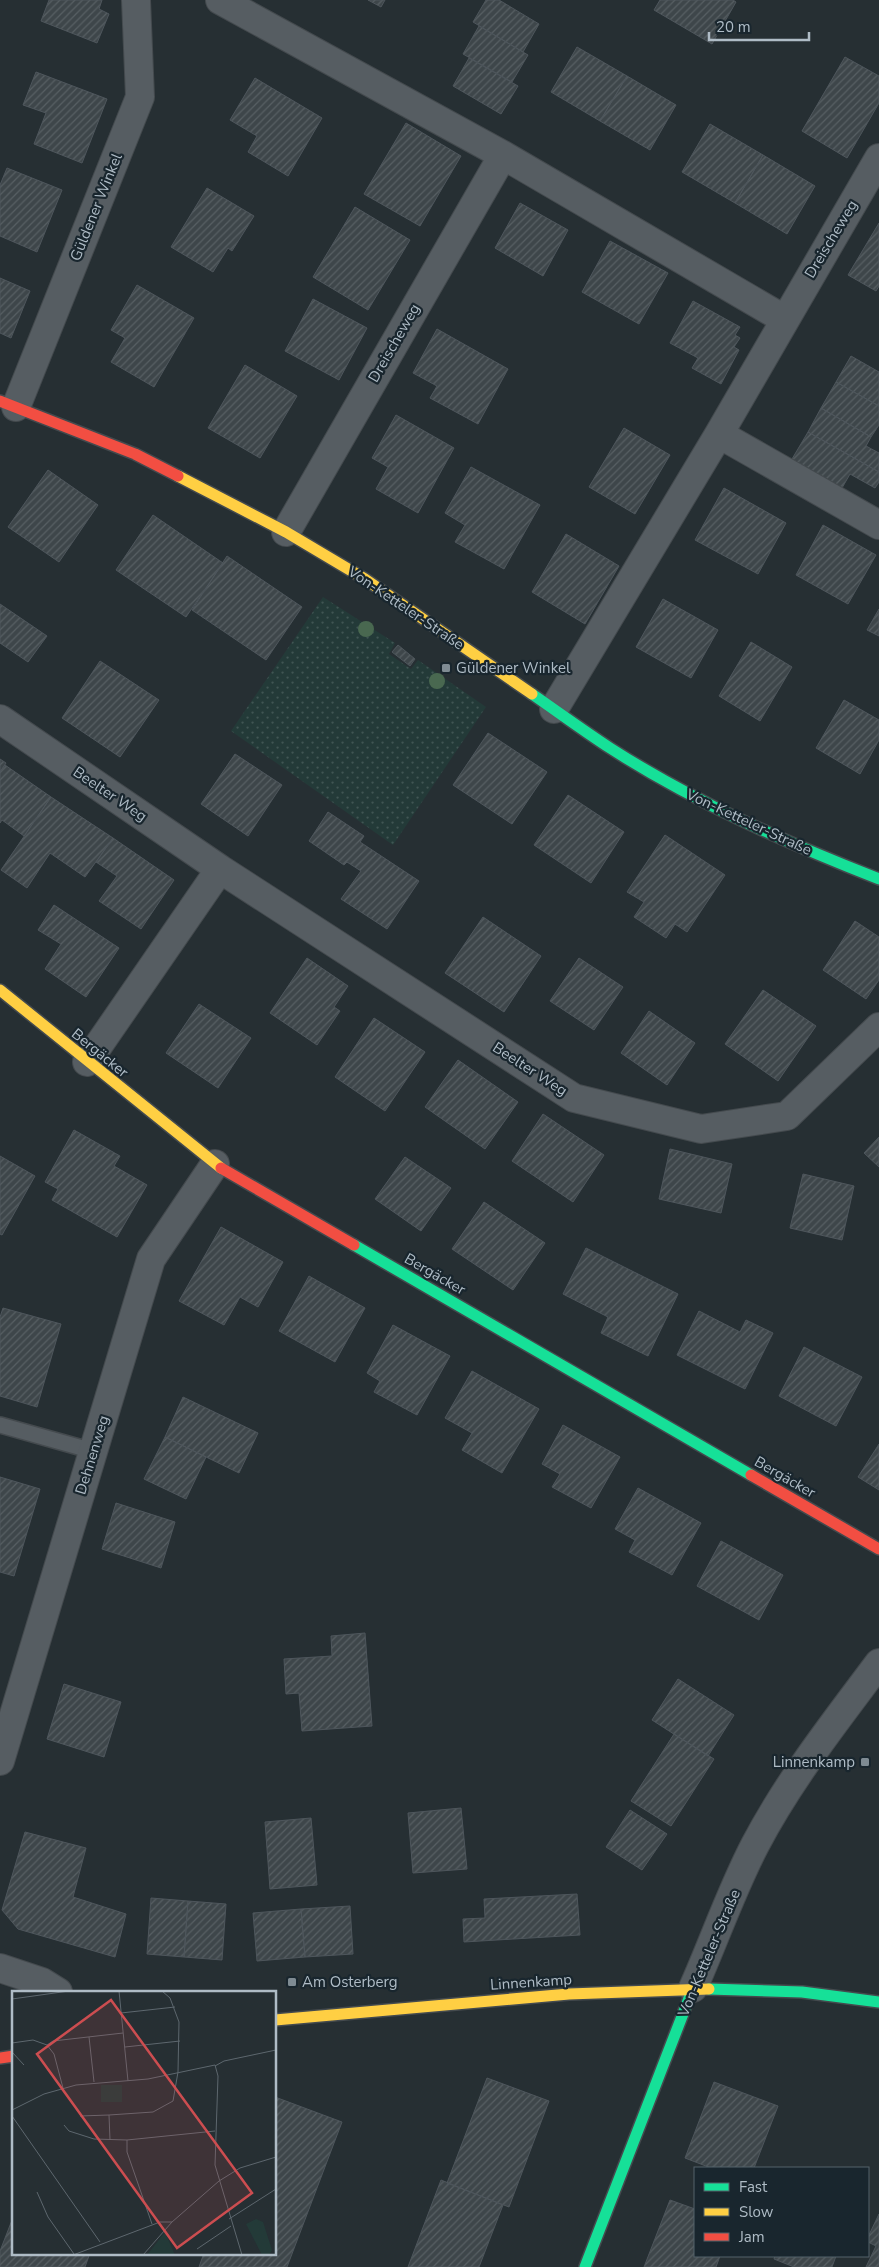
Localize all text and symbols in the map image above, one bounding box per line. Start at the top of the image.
scale bar [709,10,809,42]
text: 20 m [716,17,751,37]
street label: Güldener Winkel [65,150,127,264]
street label: Dreischeweg [800,196,862,282]
street label: Dreischeweg [363,300,425,386]
street label: Von-Ketteler-Straße [343,561,468,654]
place label: Güldener Winkel [456,658,571,678]
marker: Güldener Winkel [440,662,452,674]
street label: Beelter Weg [69,762,151,826]
street label: Von-Ketteler-Straße [682,784,815,860]
street label: Bergäcker [67,1024,133,1082]
street label: Beelter Weg [489,1037,571,1101]
street label: Bergäcker [401,1248,470,1300]
street label: Dehnenweg [70,1413,114,1497]
street label: Bergäcker [751,1451,820,1503]
place label: Linnenkamp [773,1752,855,1772]
marker: Linnenkamp [859,1756,871,1768]
street label: Von-Ketteler-Straße [673,1886,745,2021]
street label: Linnenkamp [489,1969,573,1995]
place label: Am Osterberg [302,1972,398,1992]
marker: Am Osterberg [286,1976,298,1988]
inset map [12,1991,276,2254]
legend [694,2167,869,2257]
text: Fast [739,2177,768,2197]
text: Slow [739,2202,774,2222]
text: Jam [738,2227,765,2247]

